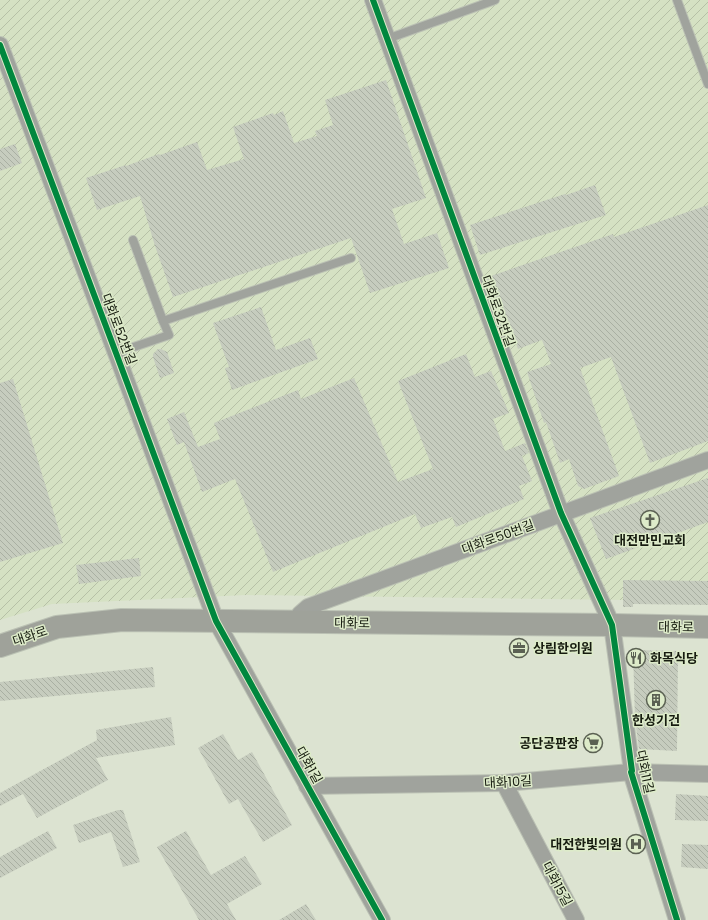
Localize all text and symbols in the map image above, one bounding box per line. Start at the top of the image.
street label: 대화로32번길 [476,273,520,349]
street label: 대화로52번길 [97,290,141,368]
church icon: 대전만민교회 [639,509,661,531]
street label: 대화로50번길 [459,515,537,559]
place label: 대전만민교회 [614,531,686,550]
street label: 대화로 [334,613,370,633]
street label: 대화로 [658,617,694,637]
street label: 대화로 [10,621,50,651]
office icon: 상림한의원 [508,637,530,659]
place label: 상림한의원 [533,639,593,658]
restaurant icon: 화목식당 [625,647,647,669]
place label: 화목식당 [650,649,698,668]
building icon: 한성기건 [645,689,667,711]
place label: 한성기건 [632,711,680,730]
supermarket icon: 공단공판장 [582,732,604,754]
place label: 공단공판장 [519,734,579,753]
street label: 대화1길 [291,743,327,787]
street label: 대화11길 [631,748,659,796]
street label: 대화10길 [483,771,533,793]
hospital icon: 대전한빛의원 [625,833,647,855]
place label: 대전한빛의원 [550,835,622,854]
street label: 대화15길 [537,858,577,910]

